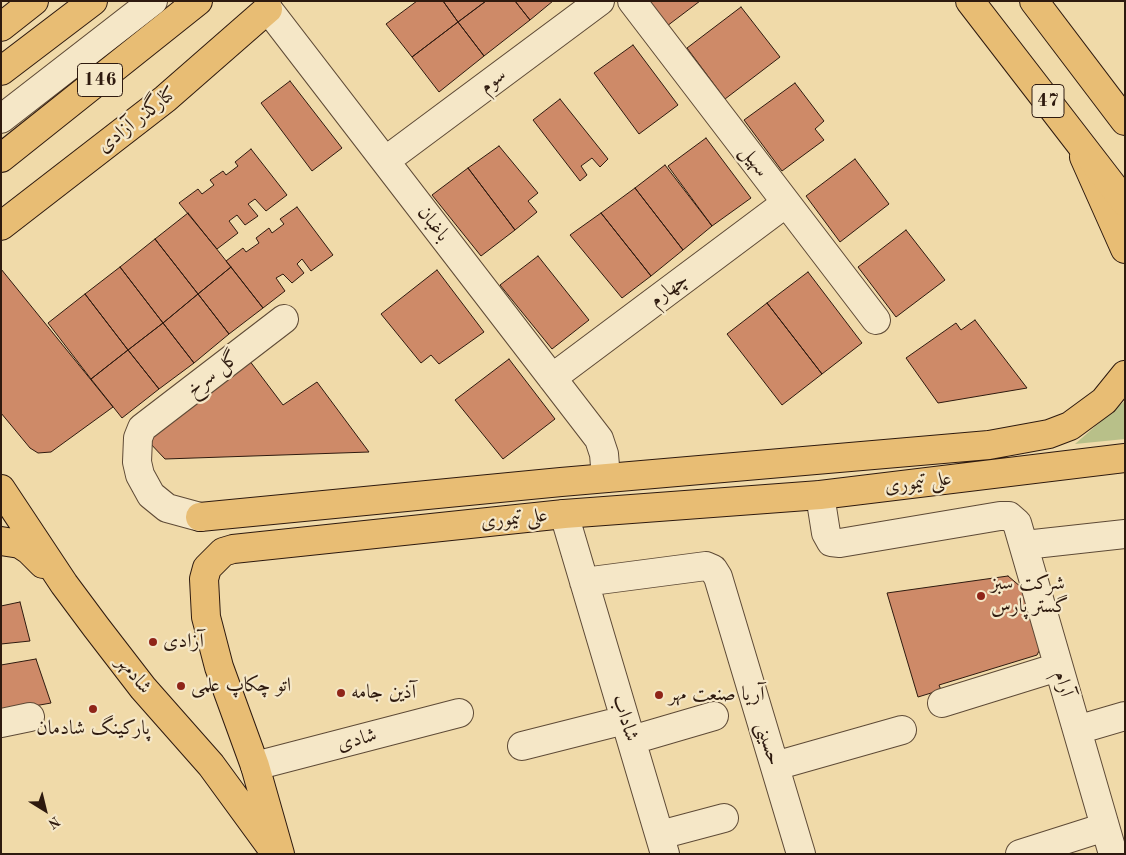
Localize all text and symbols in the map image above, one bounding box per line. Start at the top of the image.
street label: سوم [475,63,511,99]
road number: 146 [78,64,122,96]
street label: کنارگذر آزادی [93,82,181,158]
road number: 47 [1032,84,1064,118]
street label: سهیل [734,140,774,182]
street label: باغبان [412,201,454,247]
street label: چهارم [645,268,693,312]
street label: گل سرخ [182,346,244,402]
street label: علی تیموری [883,467,953,499]
street label: علی تیموری [479,504,549,534]
place label: شرکت سبز گستر پارس [991,572,1068,619]
marker: شرکت سبز گستر پارس [975,590,987,602]
place label: آزادی [163,630,204,654]
marker: آزادی [147,636,159,648]
street label: شادمهر [111,651,157,699]
street label: آرام [1048,668,1078,700]
place label: اتو چکاپ علمی [191,674,291,698]
marker: اتو چکاپ علمی [175,680,187,692]
place label: آذین جامه [351,681,416,705]
place label: آریا صنعت مهر [669,683,765,707]
marker: آذین جامه [335,687,347,699]
marker: آریا صنعت مهر [653,689,665,701]
street label: شاداب [607,692,643,744]
marker: پارکینگ شادمان [87,703,99,715]
place label: پارکینگ شادمان [36,717,150,741]
street label: حسینی [750,720,786,768]
street label: شادی [334,723,380,757]
north arrow [20,785,70,835]
text: N [45,813,62,831]

